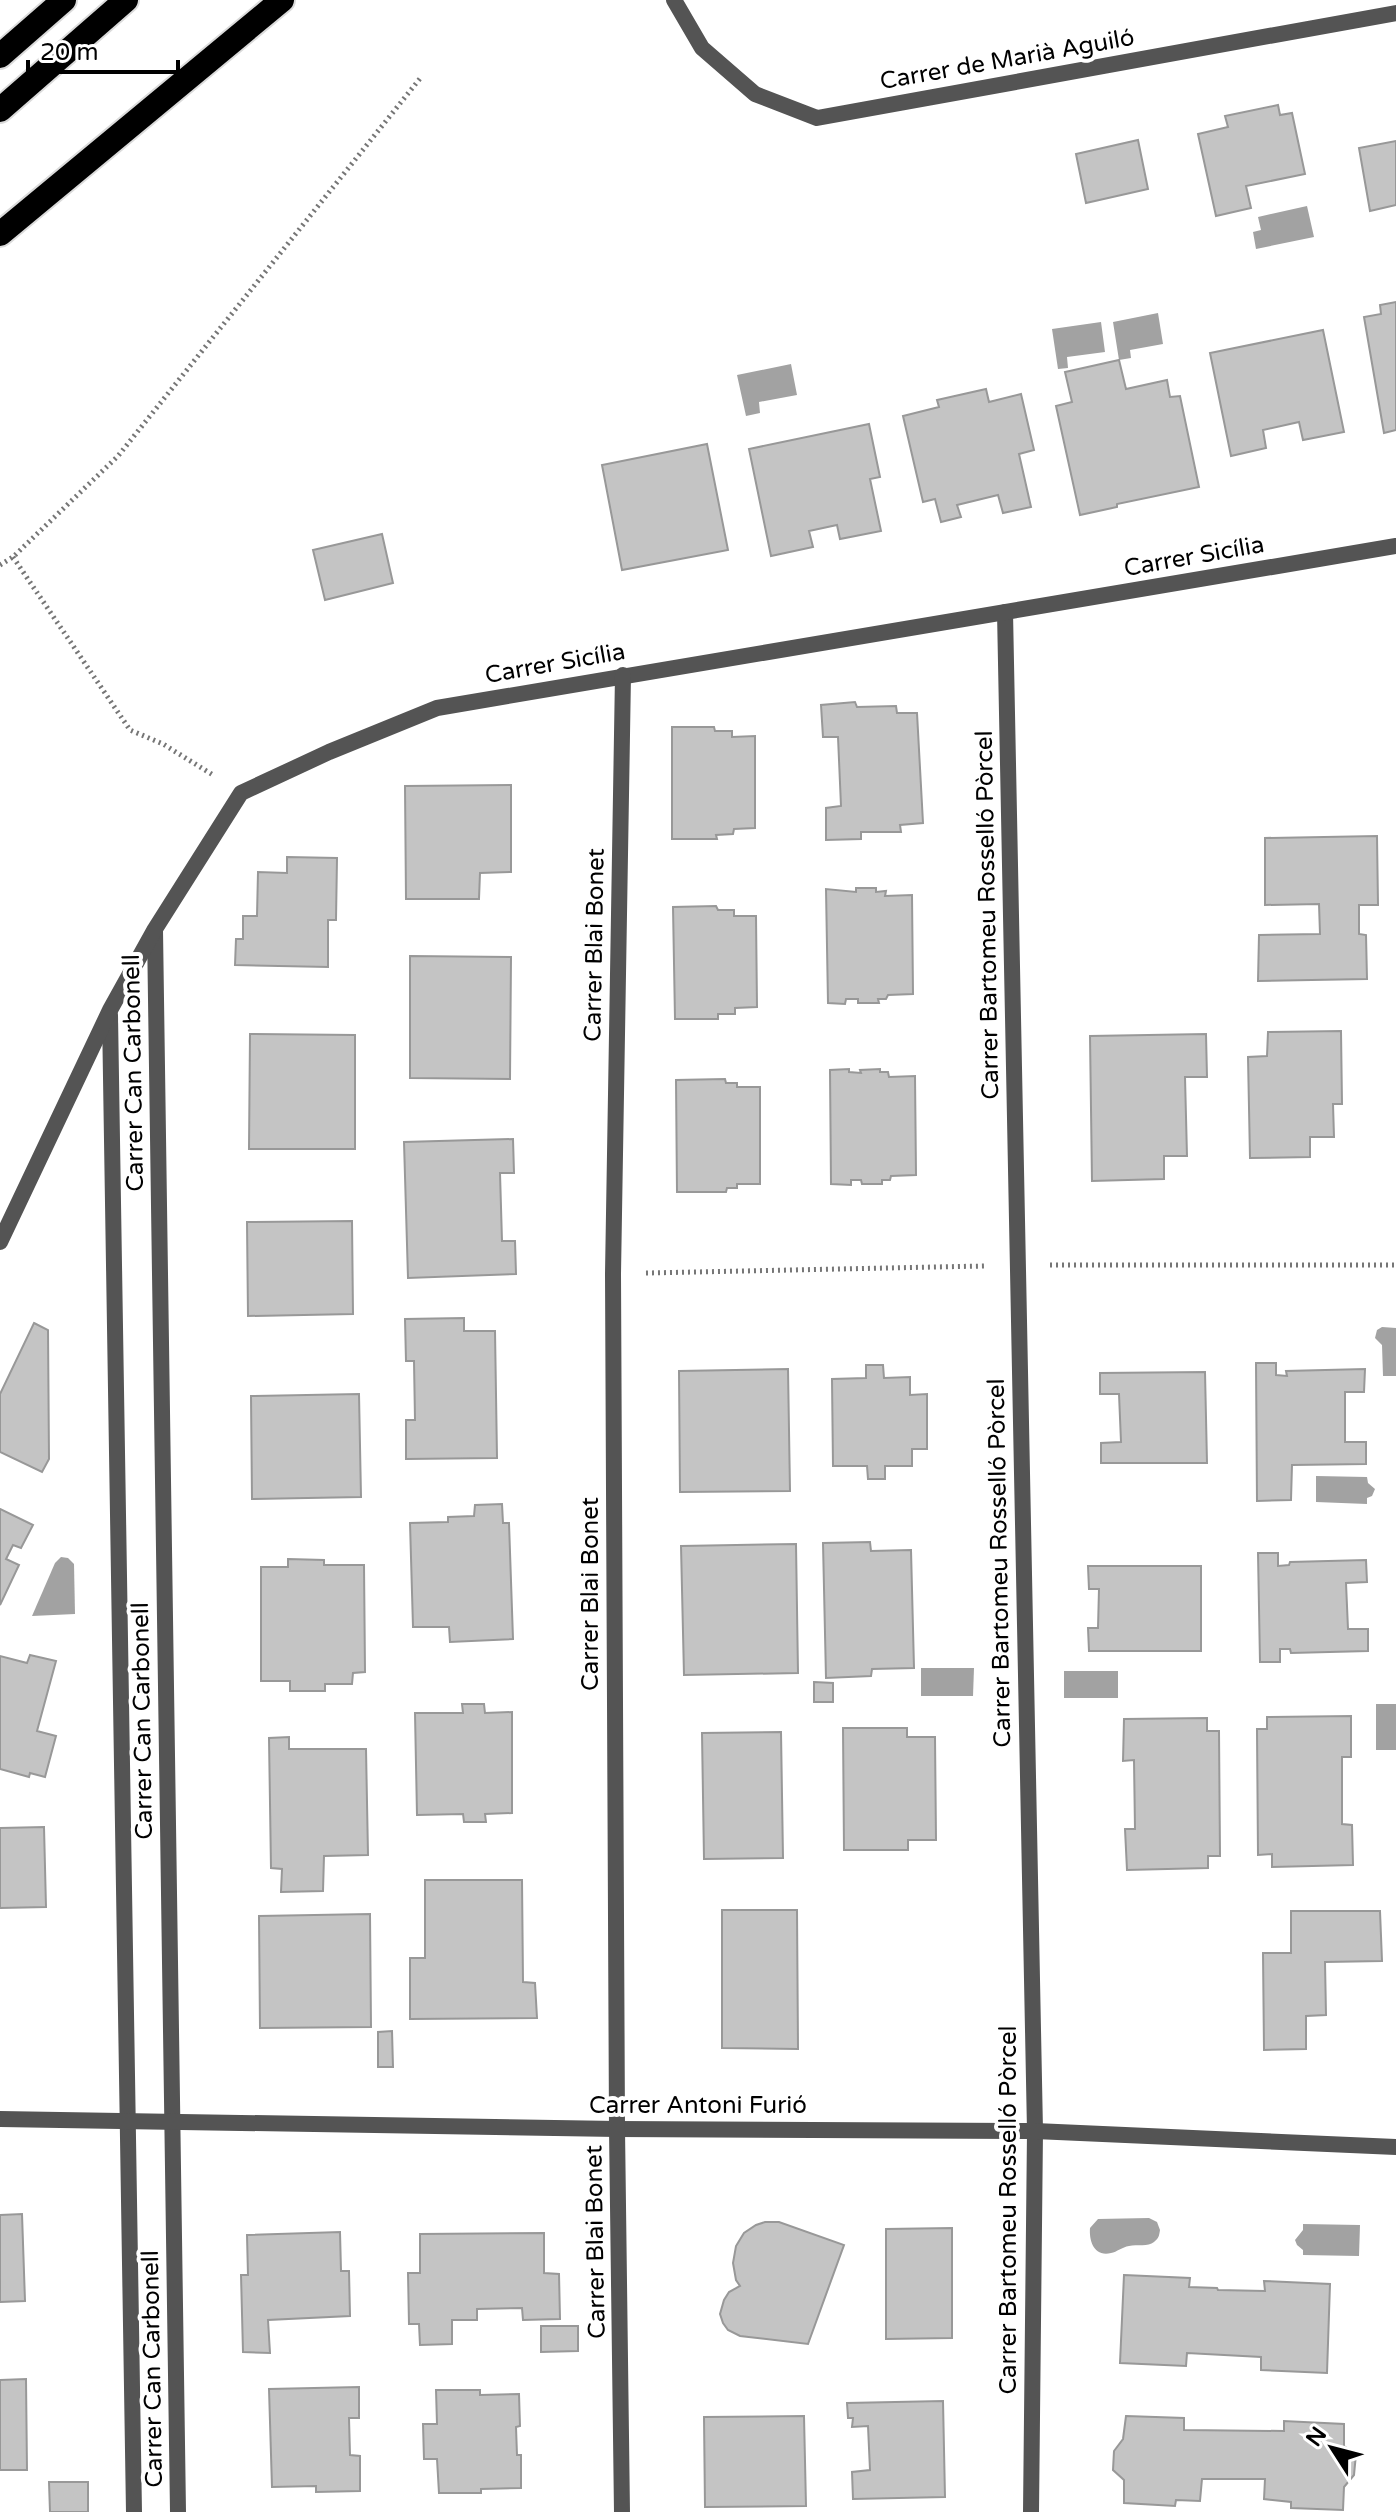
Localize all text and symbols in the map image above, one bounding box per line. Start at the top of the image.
street label: Carrer de Marià Aguiló [878,23,1136,96]
scale bar [28,24,178,74]
text: 20 m [40,38,98,67]
street label: Carrer Sicília [1122,530,1267,583]
street label: Carrer Sicília [483,637,628,690]
street label: Carrer Bartomeu Rosselló Pòrcel [970,730,1005,1100]
street label: Carrer Blai Bonet [578,848,611,1042]
street label: Carrer Can Carbonell [117,954,150,1192]
street label: Carrer Bartomeu Rosselló Pòrcel [982,1378,1017,1748]
street label: Carrer Blai Bonet [576,1497,605,1691]
street label: Carrer Can Carbonell [126,1602,159,1840]
street label: Carrer Bartomeu Rosselló Pòrcel [994,2025,1023,2395]
street label: Carrer Antoni Furió [589,2091,807,2120]
street label: Carrer Blai Bonet [579,2145,612,2339]
street label: Carrer Can Carbonell [136,2250,169,2488]
north arrow [1292,2408,1372,2488]
text: N [1301,2422,1332,2452]

